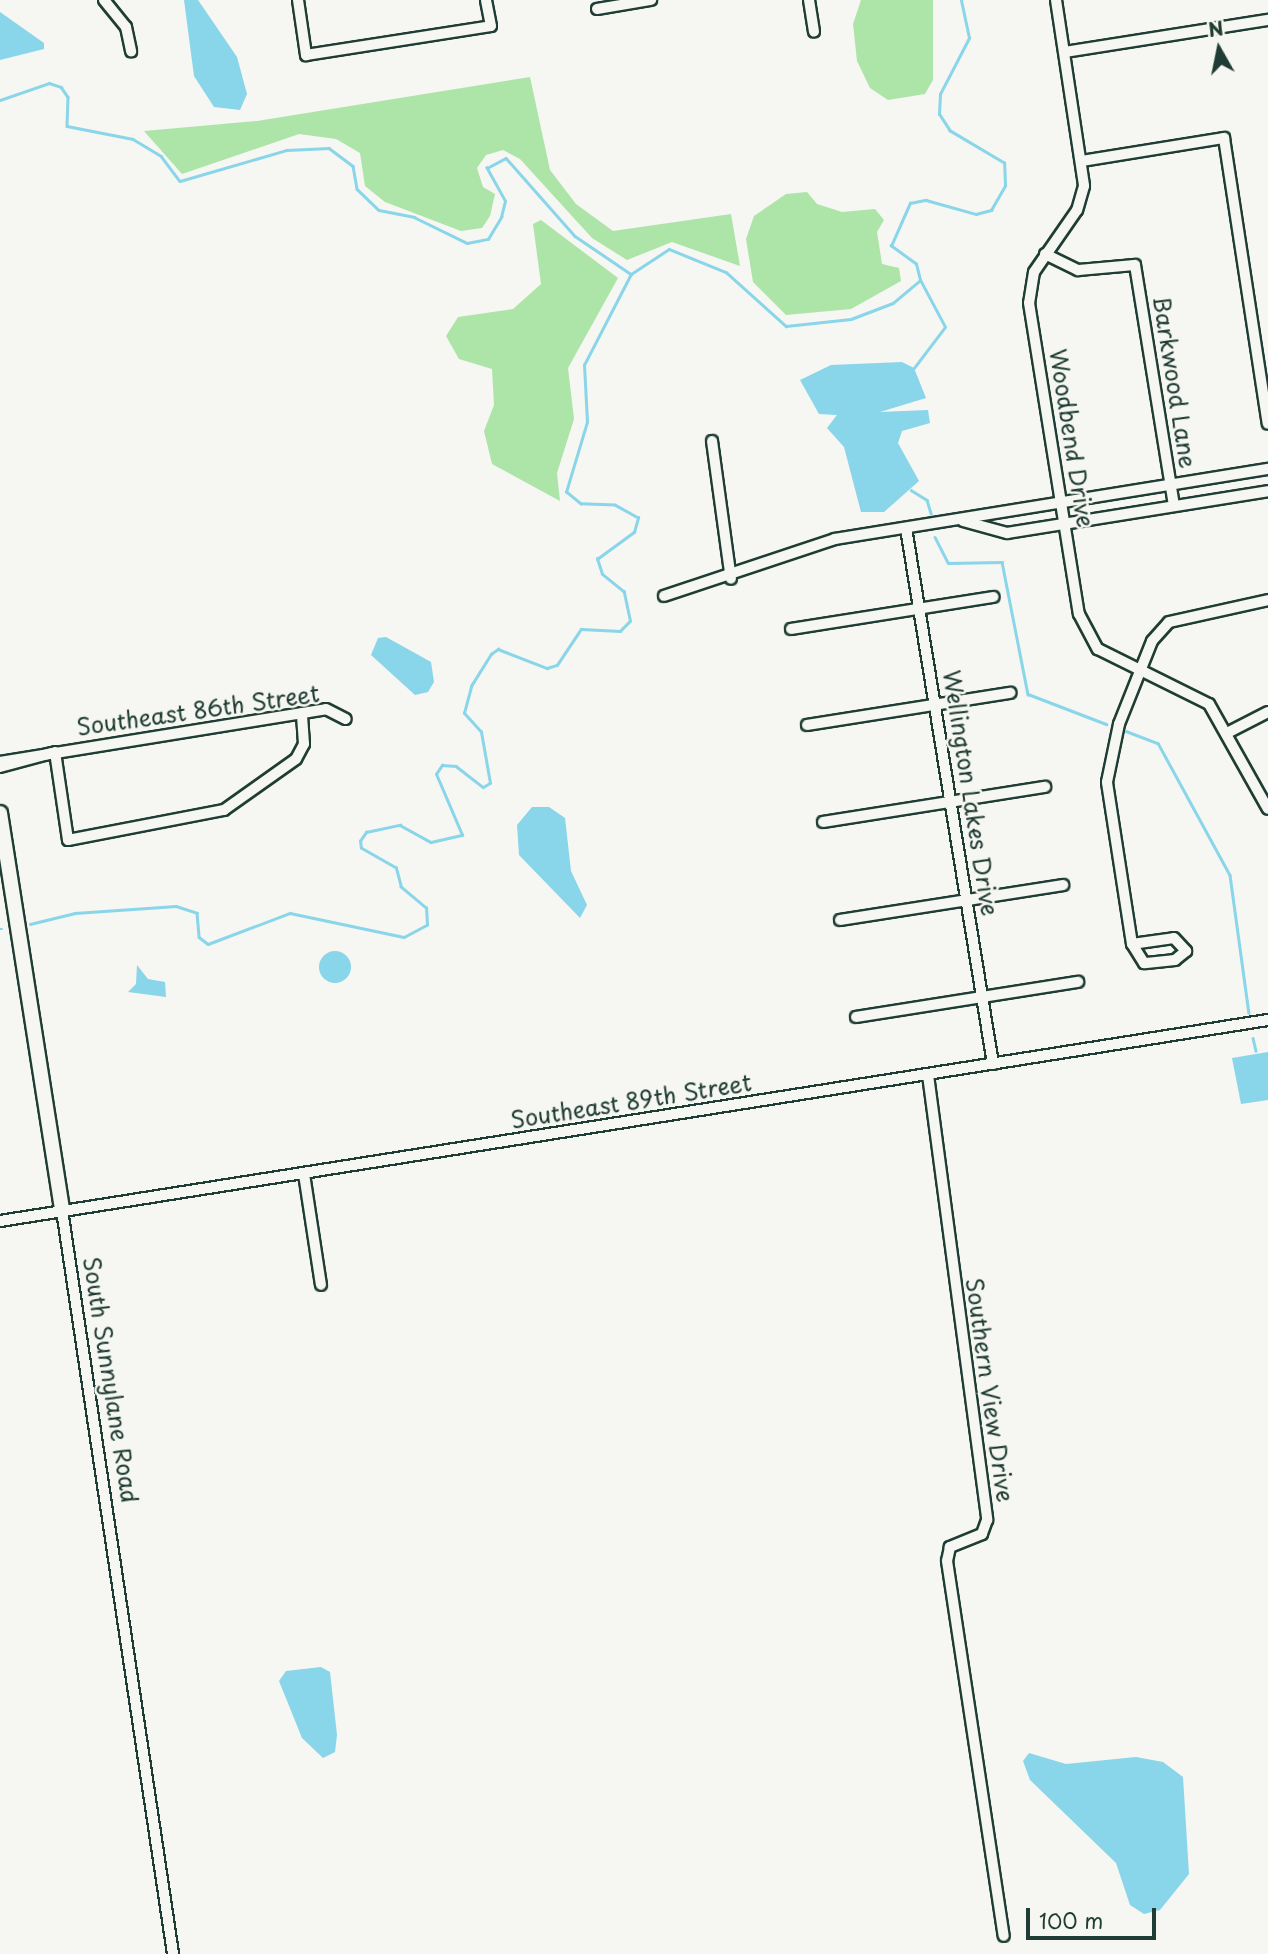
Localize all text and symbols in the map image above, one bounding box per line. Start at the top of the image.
text: N [1206,13,1225,43]
north arrow [1184,14,1254,84]
street label: Barkwood Lane [1148,294,1202,470]
street label: Woodbend Drive [1044,346,1100,530]
street label: Wellington Lakes Drive [938,666,1004,920]
street label: Southeast 86th Street [75,679,321,741]
street label: Southeast 89th Street [509,1068,753,1134]
street label: South Sunnylane Road [78,1254,144,1506]
street label: Southern View Drive [961,1276,1019,1504]
scale bar [1030,1895,1160,1939]
text: 100 m [1039,1904,1103,1936]

